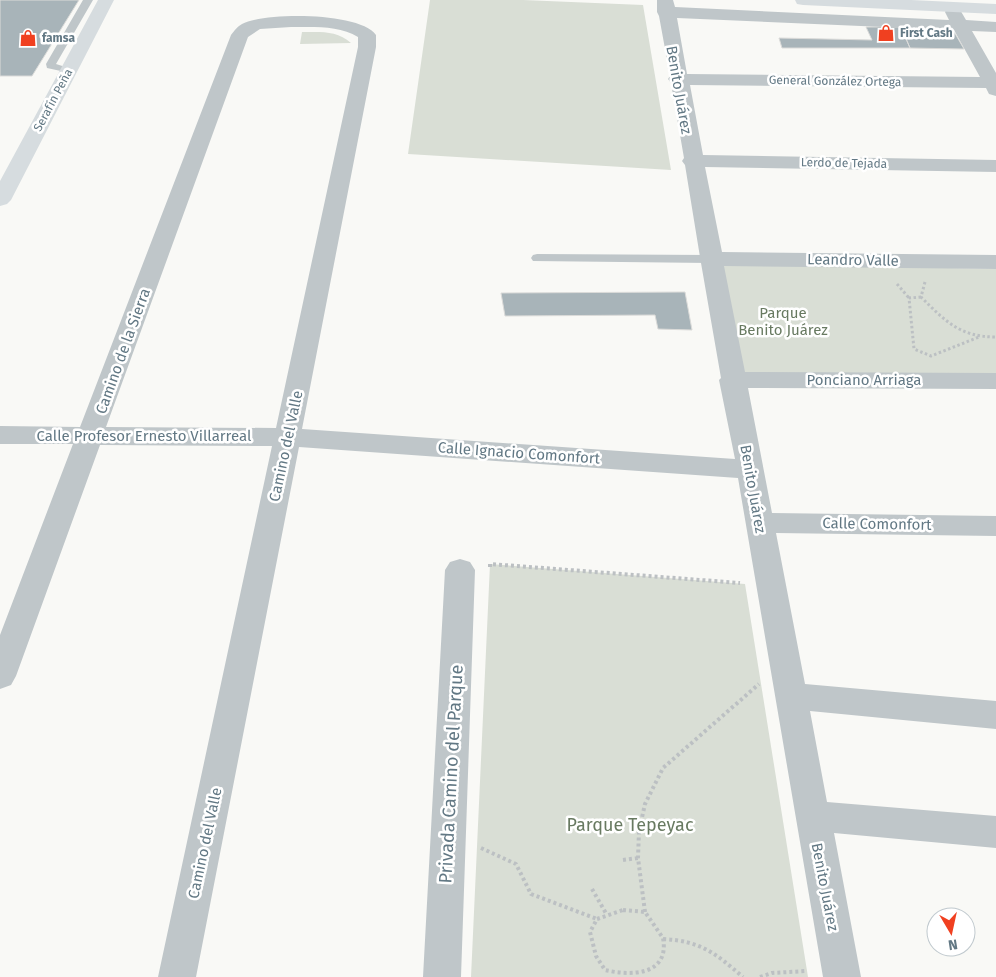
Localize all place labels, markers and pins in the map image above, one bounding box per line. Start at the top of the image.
shop icon: First Cash [876,23,896,43]
place label: First Cash [900,26,953,40]
shop icon: famsa [18,28,38,48]
place label: famsa [42,31,75,45]

